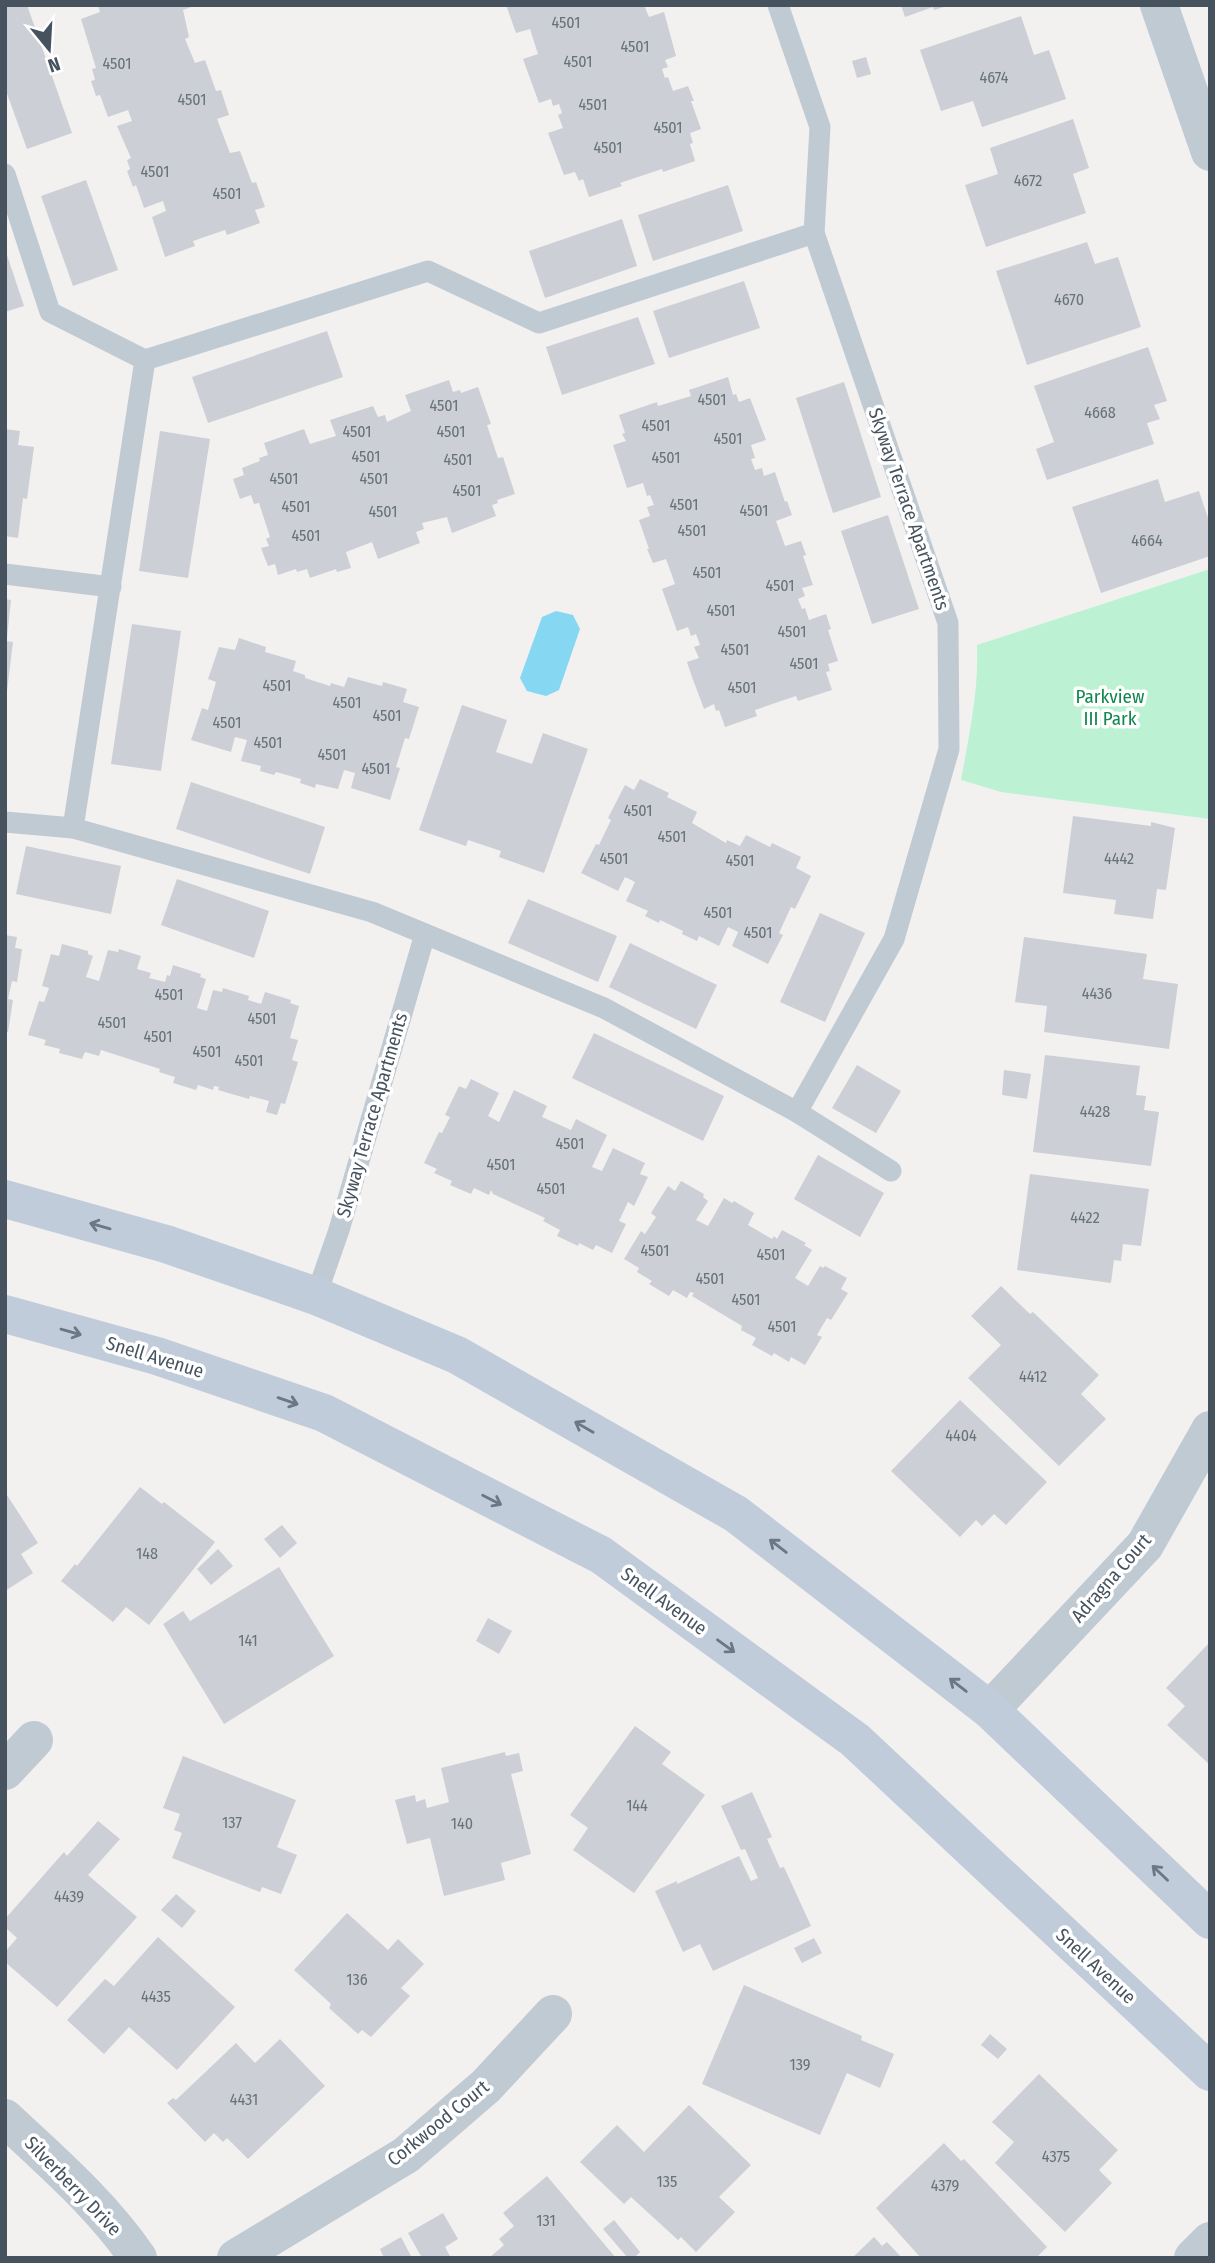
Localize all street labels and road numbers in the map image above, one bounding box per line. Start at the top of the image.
street label: Skyway Terrace Apartments [864,405,954,613]
street label: Skyway Terrace Apartments [332,1010,412,1220]
street label: Snell Avenue [104,1331,206,1383]
street label: Adragna Court [1066,1528,1156,1627]
street label: Snell Avenue [617,1562,711,1640]
street label: Snell Avenue [1051,1923,1141,2009]
street label: Corkwood Court [383,2075,494,2171]
street label: Silverberry Drive [20,2131,126,2241]

